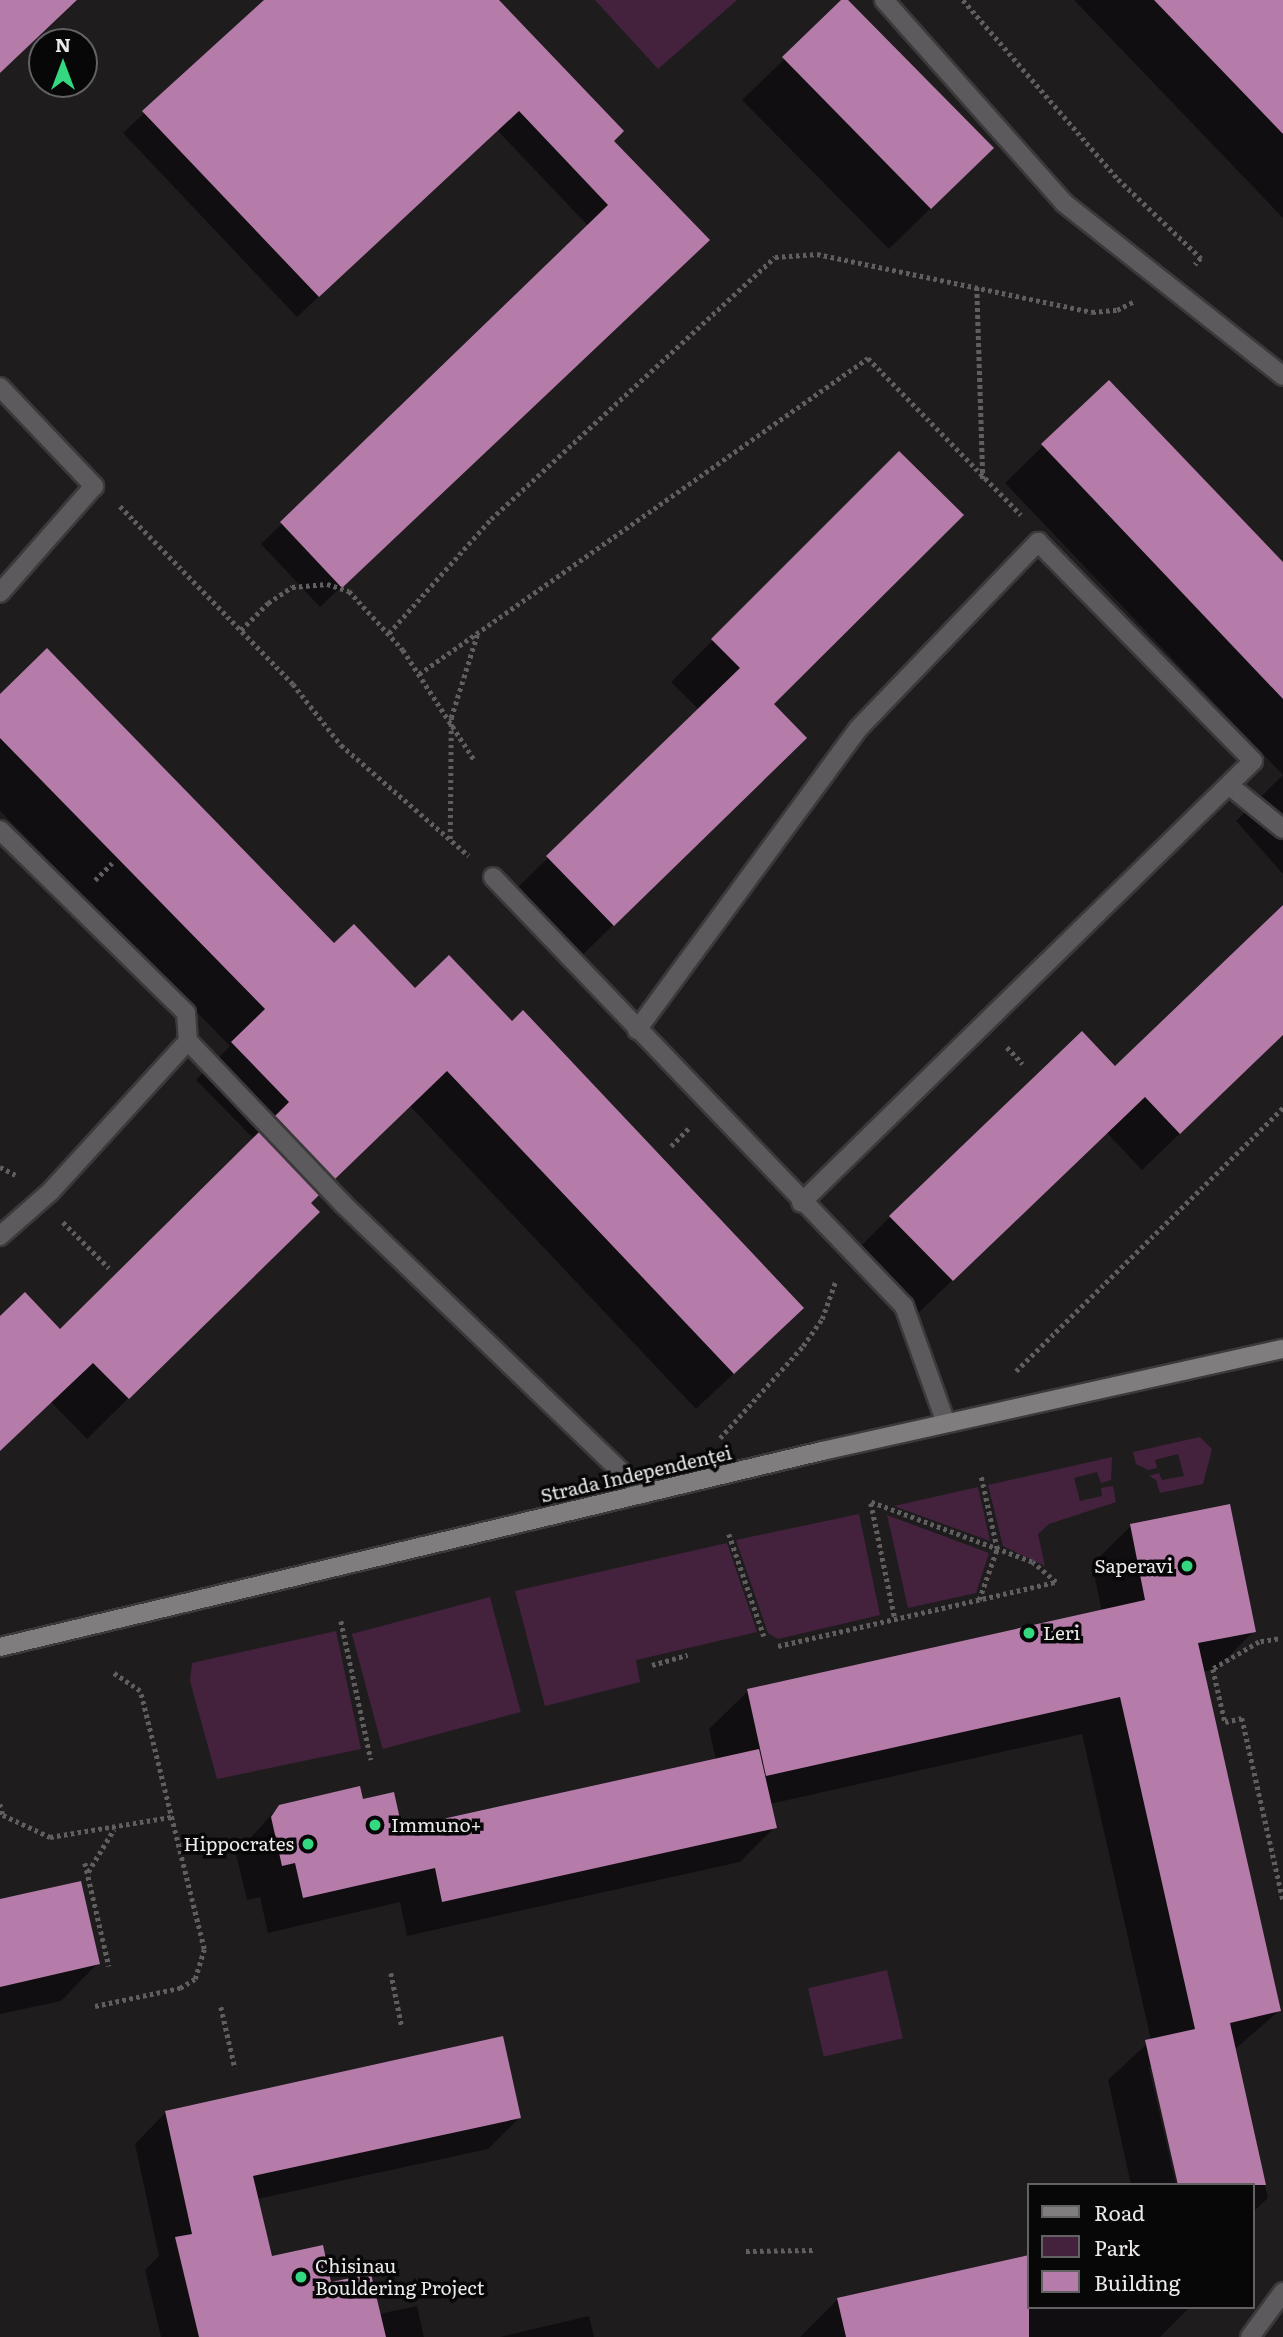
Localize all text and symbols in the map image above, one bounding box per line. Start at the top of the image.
north arrow [28,28,98,98]
text: N [55,30,71,58]
street label: Strada Independenței [538,1441,734,1507]
place label: Saperavi [1094,1555,1173,1577]
marker: Saperavi [1179,1558,1195,1574]
place label: Leri [1043,1622,1080,1644]
marker: Leri [1021,1625,1037,1641]
place label: Immuno+ [391,1814,482,1836]
marker: Immuno+ [365,1815,385,1835]
place label: Hippocrates [183,1833,294,1855]
marker: Hippocrates [300,1836,316,1852]
legend [1028,2183,1255,2309]
text: Road [1094,2196,1145,2227]
text: Park [1094,2231,1140,2262]
place label: Chisinau Bouldering Project [315,2255,484,2299]
text: Building [1094,2266,1180,2297]
marker: Chisinau Bouldering Project [293,2269,309,2285]

